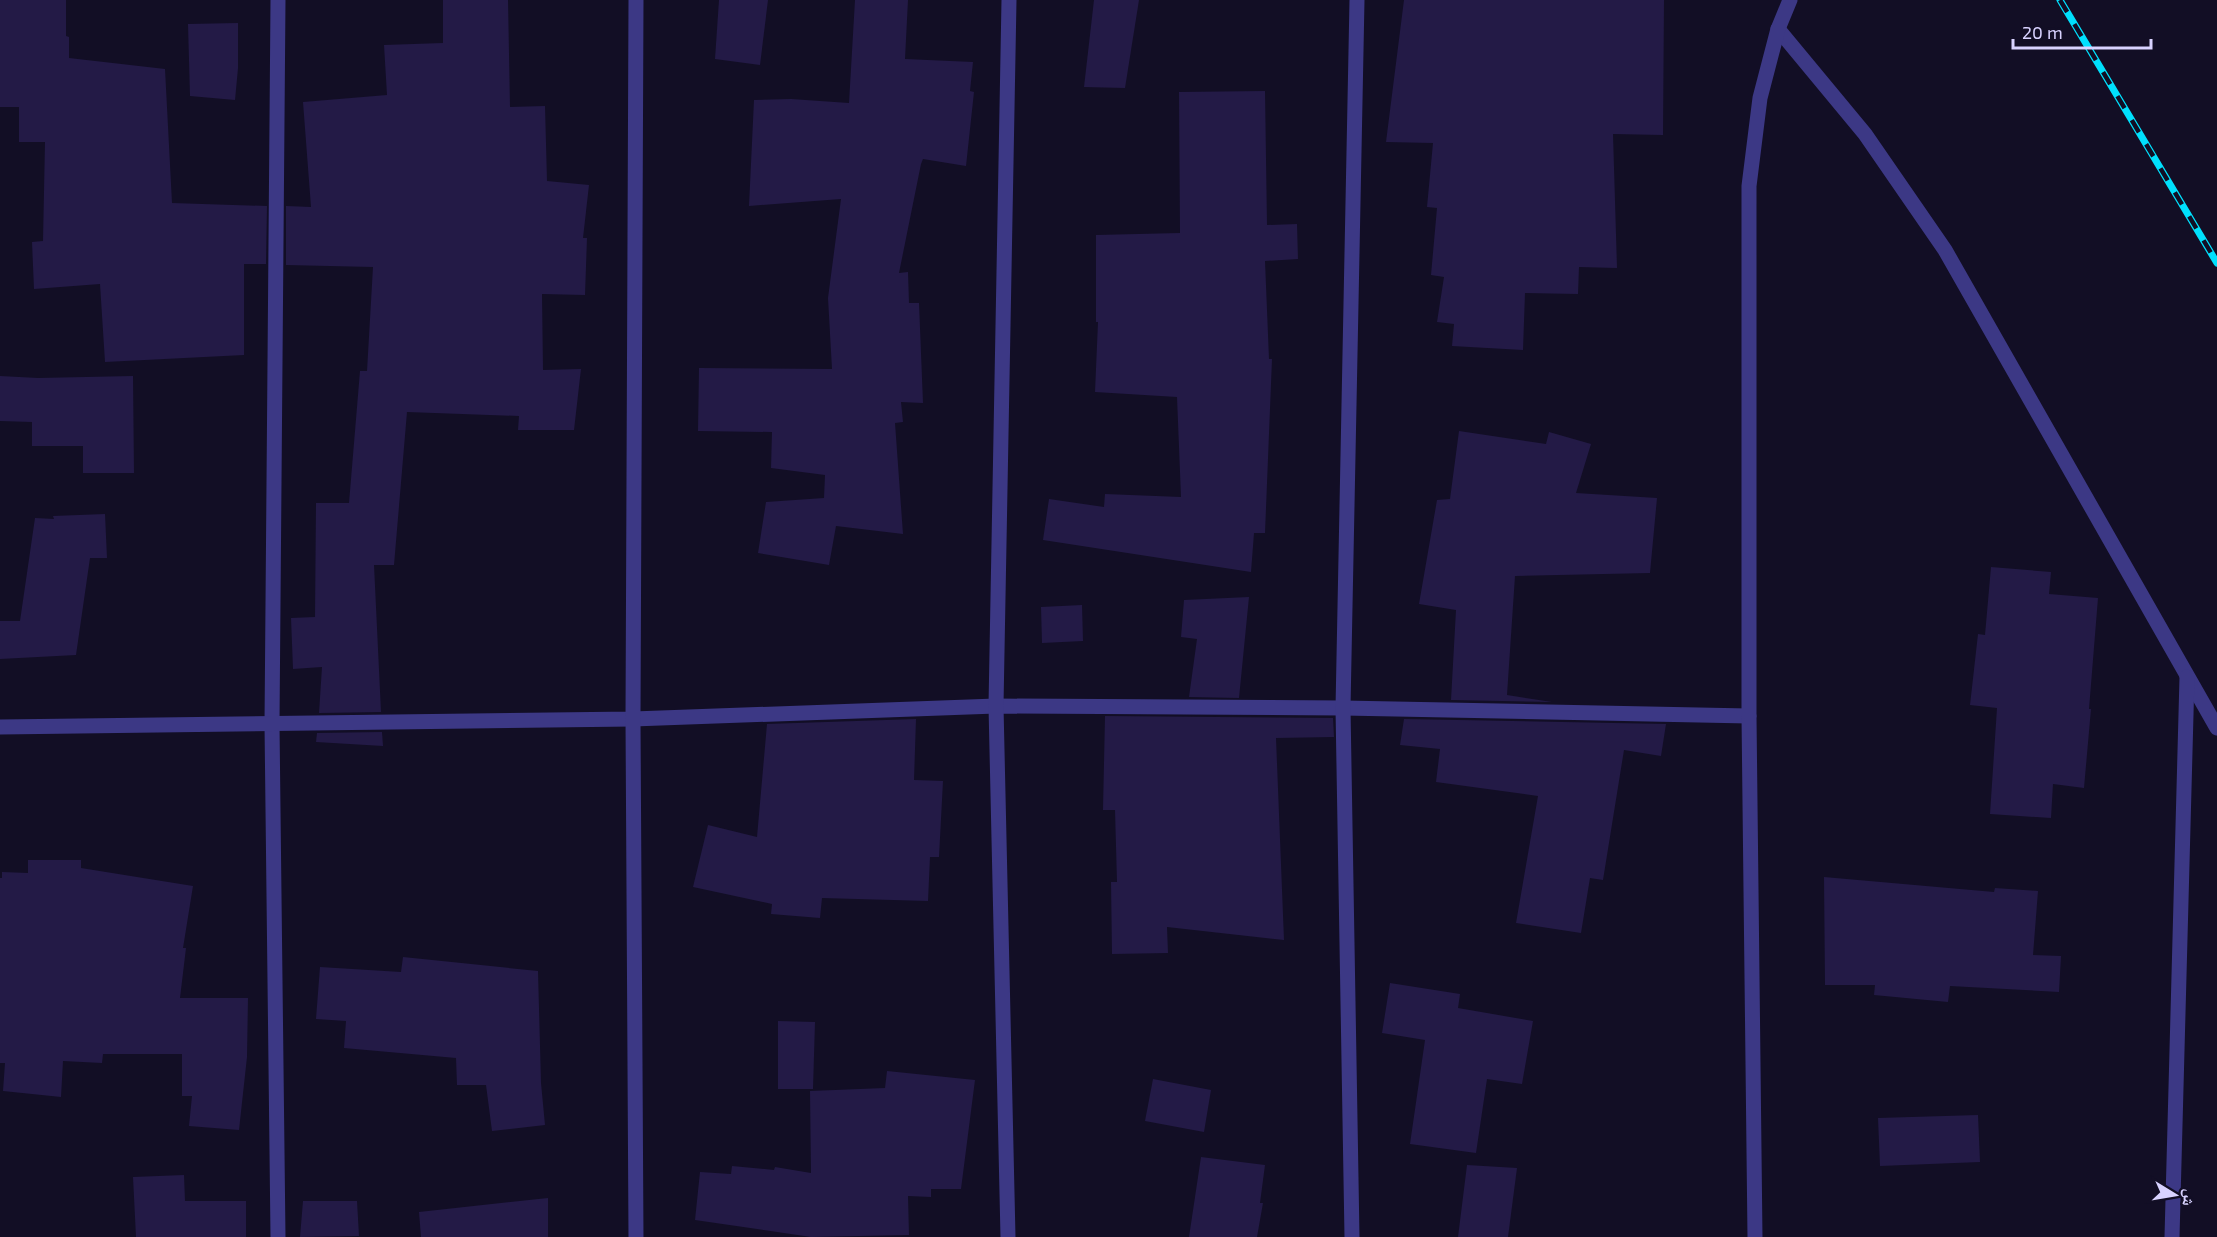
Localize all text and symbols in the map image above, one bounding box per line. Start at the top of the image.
scale bar [2013,12,2151,50]
text: 20 m [2022,21,2063,43]
north arrow [2145,1165,2205,1225]
text: ش [2178,1188,2201,1208]

